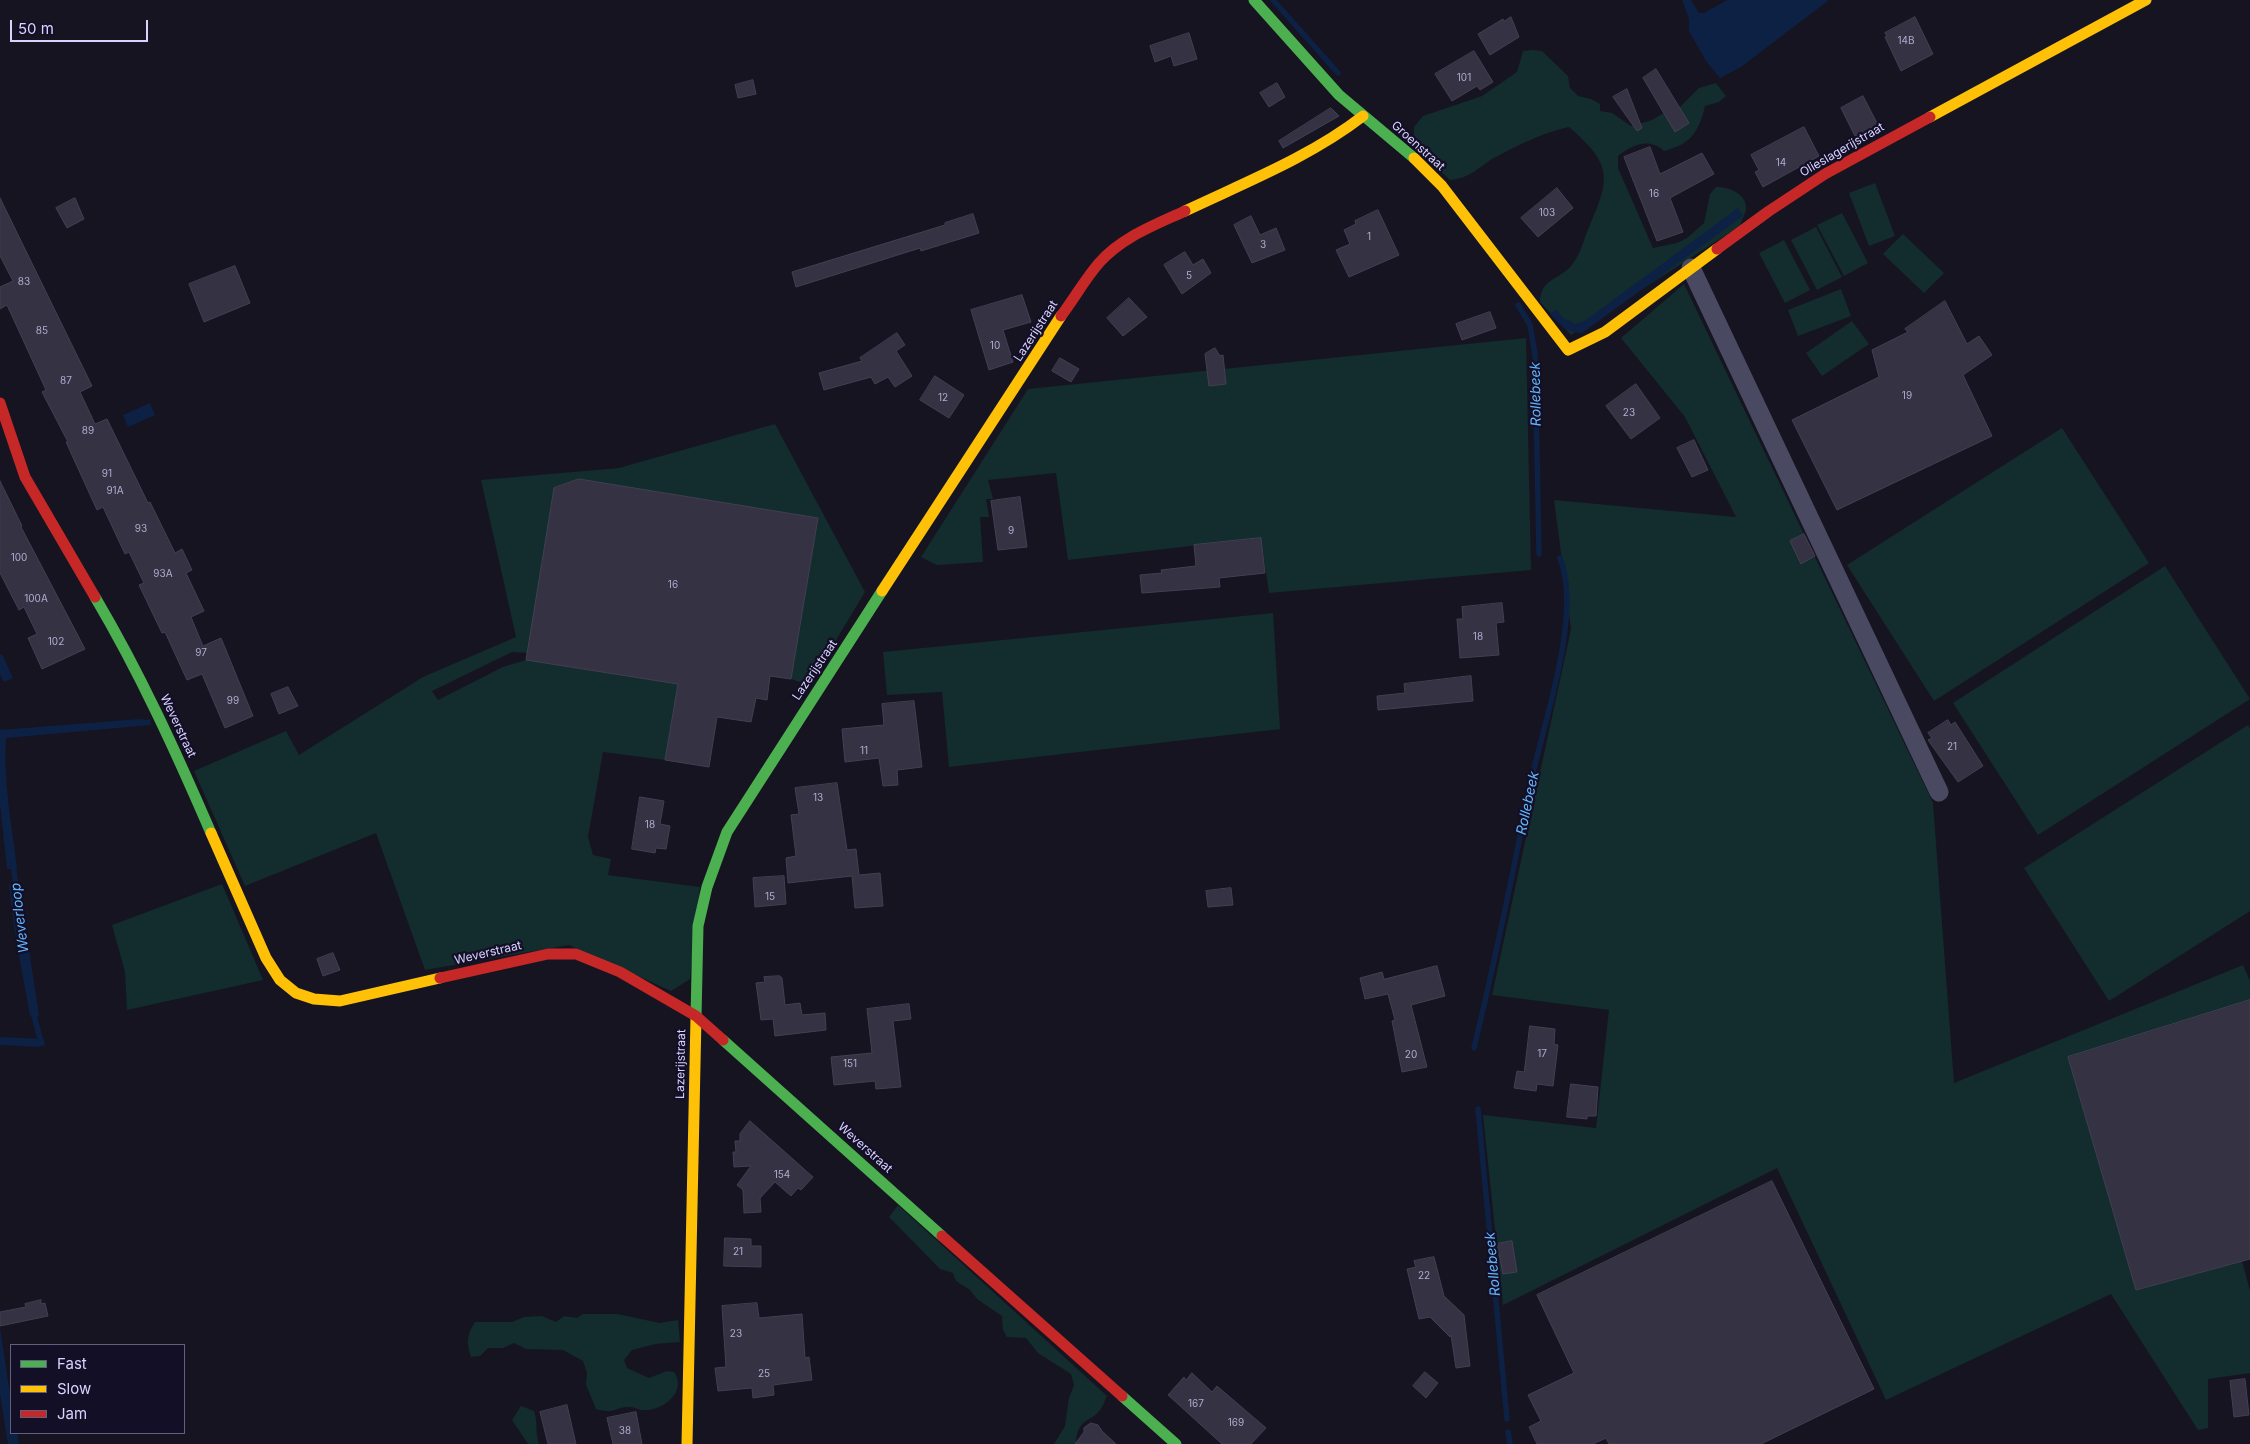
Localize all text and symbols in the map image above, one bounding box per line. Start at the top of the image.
scale bar [12,10,150,42]
text: 50 m [18,19,54,38]
house number: 14B [1897,35,1915,47]
house number: 101 [1457,72,1471,84]
street label: Groenstraat [1388,118,1448,174]
street label: Olieslagerijstraat [1797,120,1887,180]
house number: 14 [1776,157,1786,169]
house number: 16 [1649,188,1659,200]
house number: 103 [1539,207,1555,219]
house number: 1 [1367,231,1371,243]
house number: 3 [1260,239,1266,251]
house number: 5 [1186,270,1192,282]
house number: 83 [18,276,30,288]
street label: Lazerijstraat [1011,298,1061,364]
house number: 85 [36,325,48,337]
house number: 10 [990,340,1000,352]
water label: Rollebeek [1527,362,1545,426]
house number: 87 [60,375,72,387]
house number: 19 [1902,390,1912,402]
house number: 12 [938,392,948,404]
house number: 23 [1623,407,1635,419]
house number: 89 [82,425,94,437]
house number: 91 [102,468,112,480]
house number: 91A [106,485,124,497]
house number: 93 [135,523,147,535]
house number: 9 [1008,525,1014,537]
house number: 100 [11,552,27,564]
house number: 93A [153,568,173,580]
house number: 16 [668,579,678,591]
house number: 100A [24,593,48,605]
house number: 18 [1473,631,1483,643]
house number: 102 [48,636,64,648]
street label: Lazerijstraat [790,637,840,703]
house number: 97 [195,647,207,659]
street label: Weverstraat [157,692,199,760]
house number: 99 [227,695,239,707]
house number: 21 [1947,741,1957,753]
house number: 11 [860,745,868,757]
water label: Rollebeek [1513,770,1543,836]
house number: 13 [813,792,823,804]
house number: 18 [645,819,655,831]
water label: Weverloop [7,882,33,954]
house number: 15 [765,891,775,903]
street label: Weverstraat [453,938,523,968]
street label: Lazerijstraat [673,1029,689,1099]
house number: 17 [1537,1048,1547,1060]
house number: 20 [1405,1049,1417,1061]
house number: 151 [843,1058,857,1070]
street label: Weverstraat [835,1120,895,1176]
house number: 154 [774,1169,790,1181]
water label: Rollebeek [1482,1231,1504,1297]
house number: 21 [733,1246,743,1258]
house number: 22 [1418,1270,1430,1282]
house number: 23 [730,1328,742,1340]
legend [10,1344,185,1434]
text: Fast [57,1354,87,1373]
house number: 25 [758,1368,770,1380]
text: Slow [57,1379,91,1398]
house number: 167 [1188,1398,1204,1410]
text: Jam [57,1404,87,1423]
house number: 169 [1228,1417,1244,1429]
house number: 38 [619,1425,631,1437]

